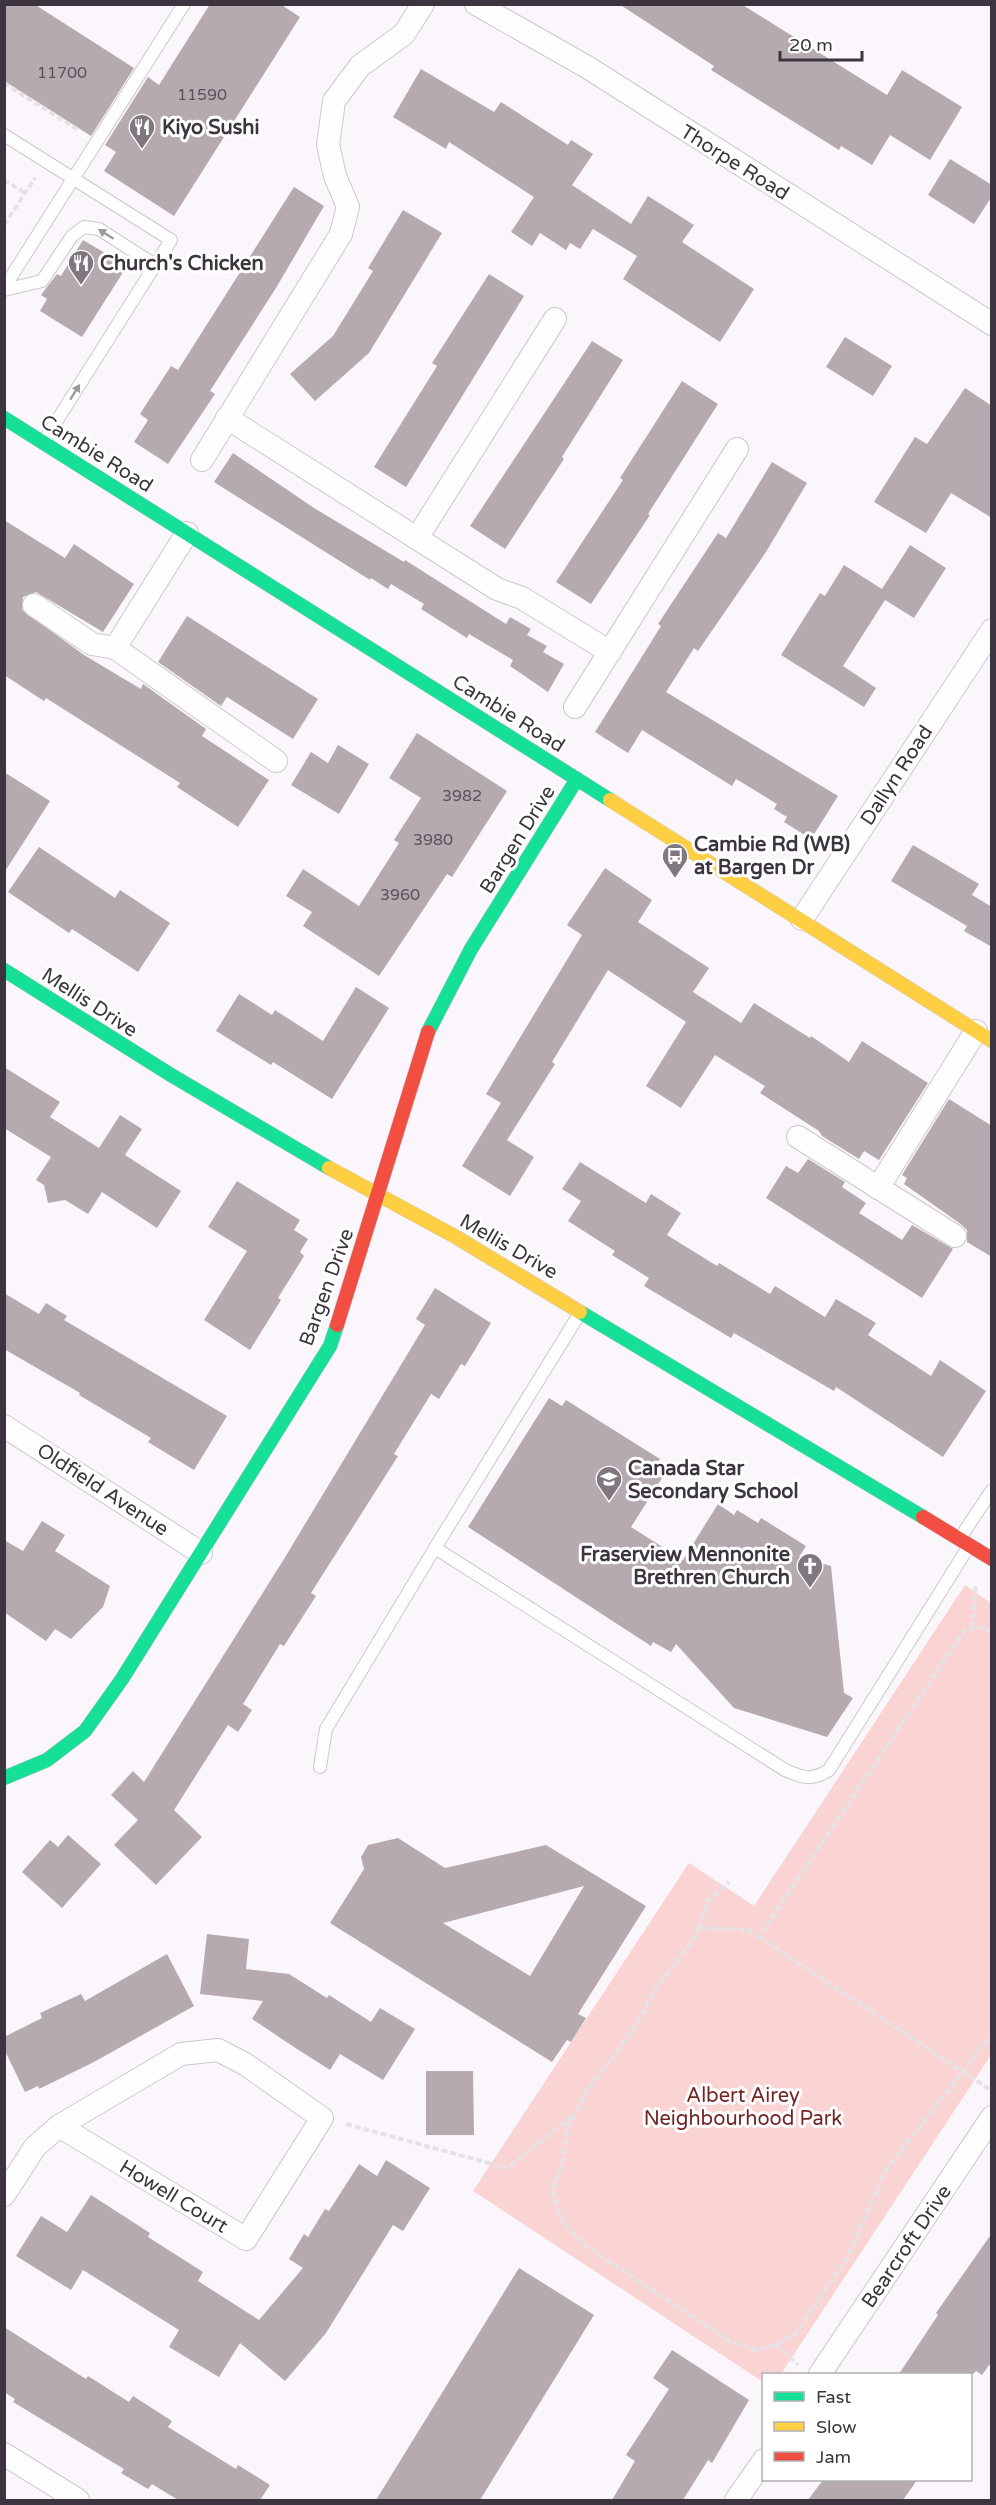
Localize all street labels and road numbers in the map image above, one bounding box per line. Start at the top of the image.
street label: Thorpe Road [676,120,793,206]
street label: Cambie Road [36,410,157,498]
street label: Cambie Road [448,670,569,758]
street label: Dallyn Road [856,721,938,830]
street label: Bargen Drive [475,781,561,898]
street label: Mellis Drive [37,963,142,1043]
street label: Mellis Drive [455,1209,562,1285]
street label: Bargen Drive [295,1225,359,1349]
street label: Oldfield Avenue [32,1438,173,1541]
street label: Howell Court [115,2155,232,2239]
street label: Bearcroft Drive [857,2180,957,2313]

